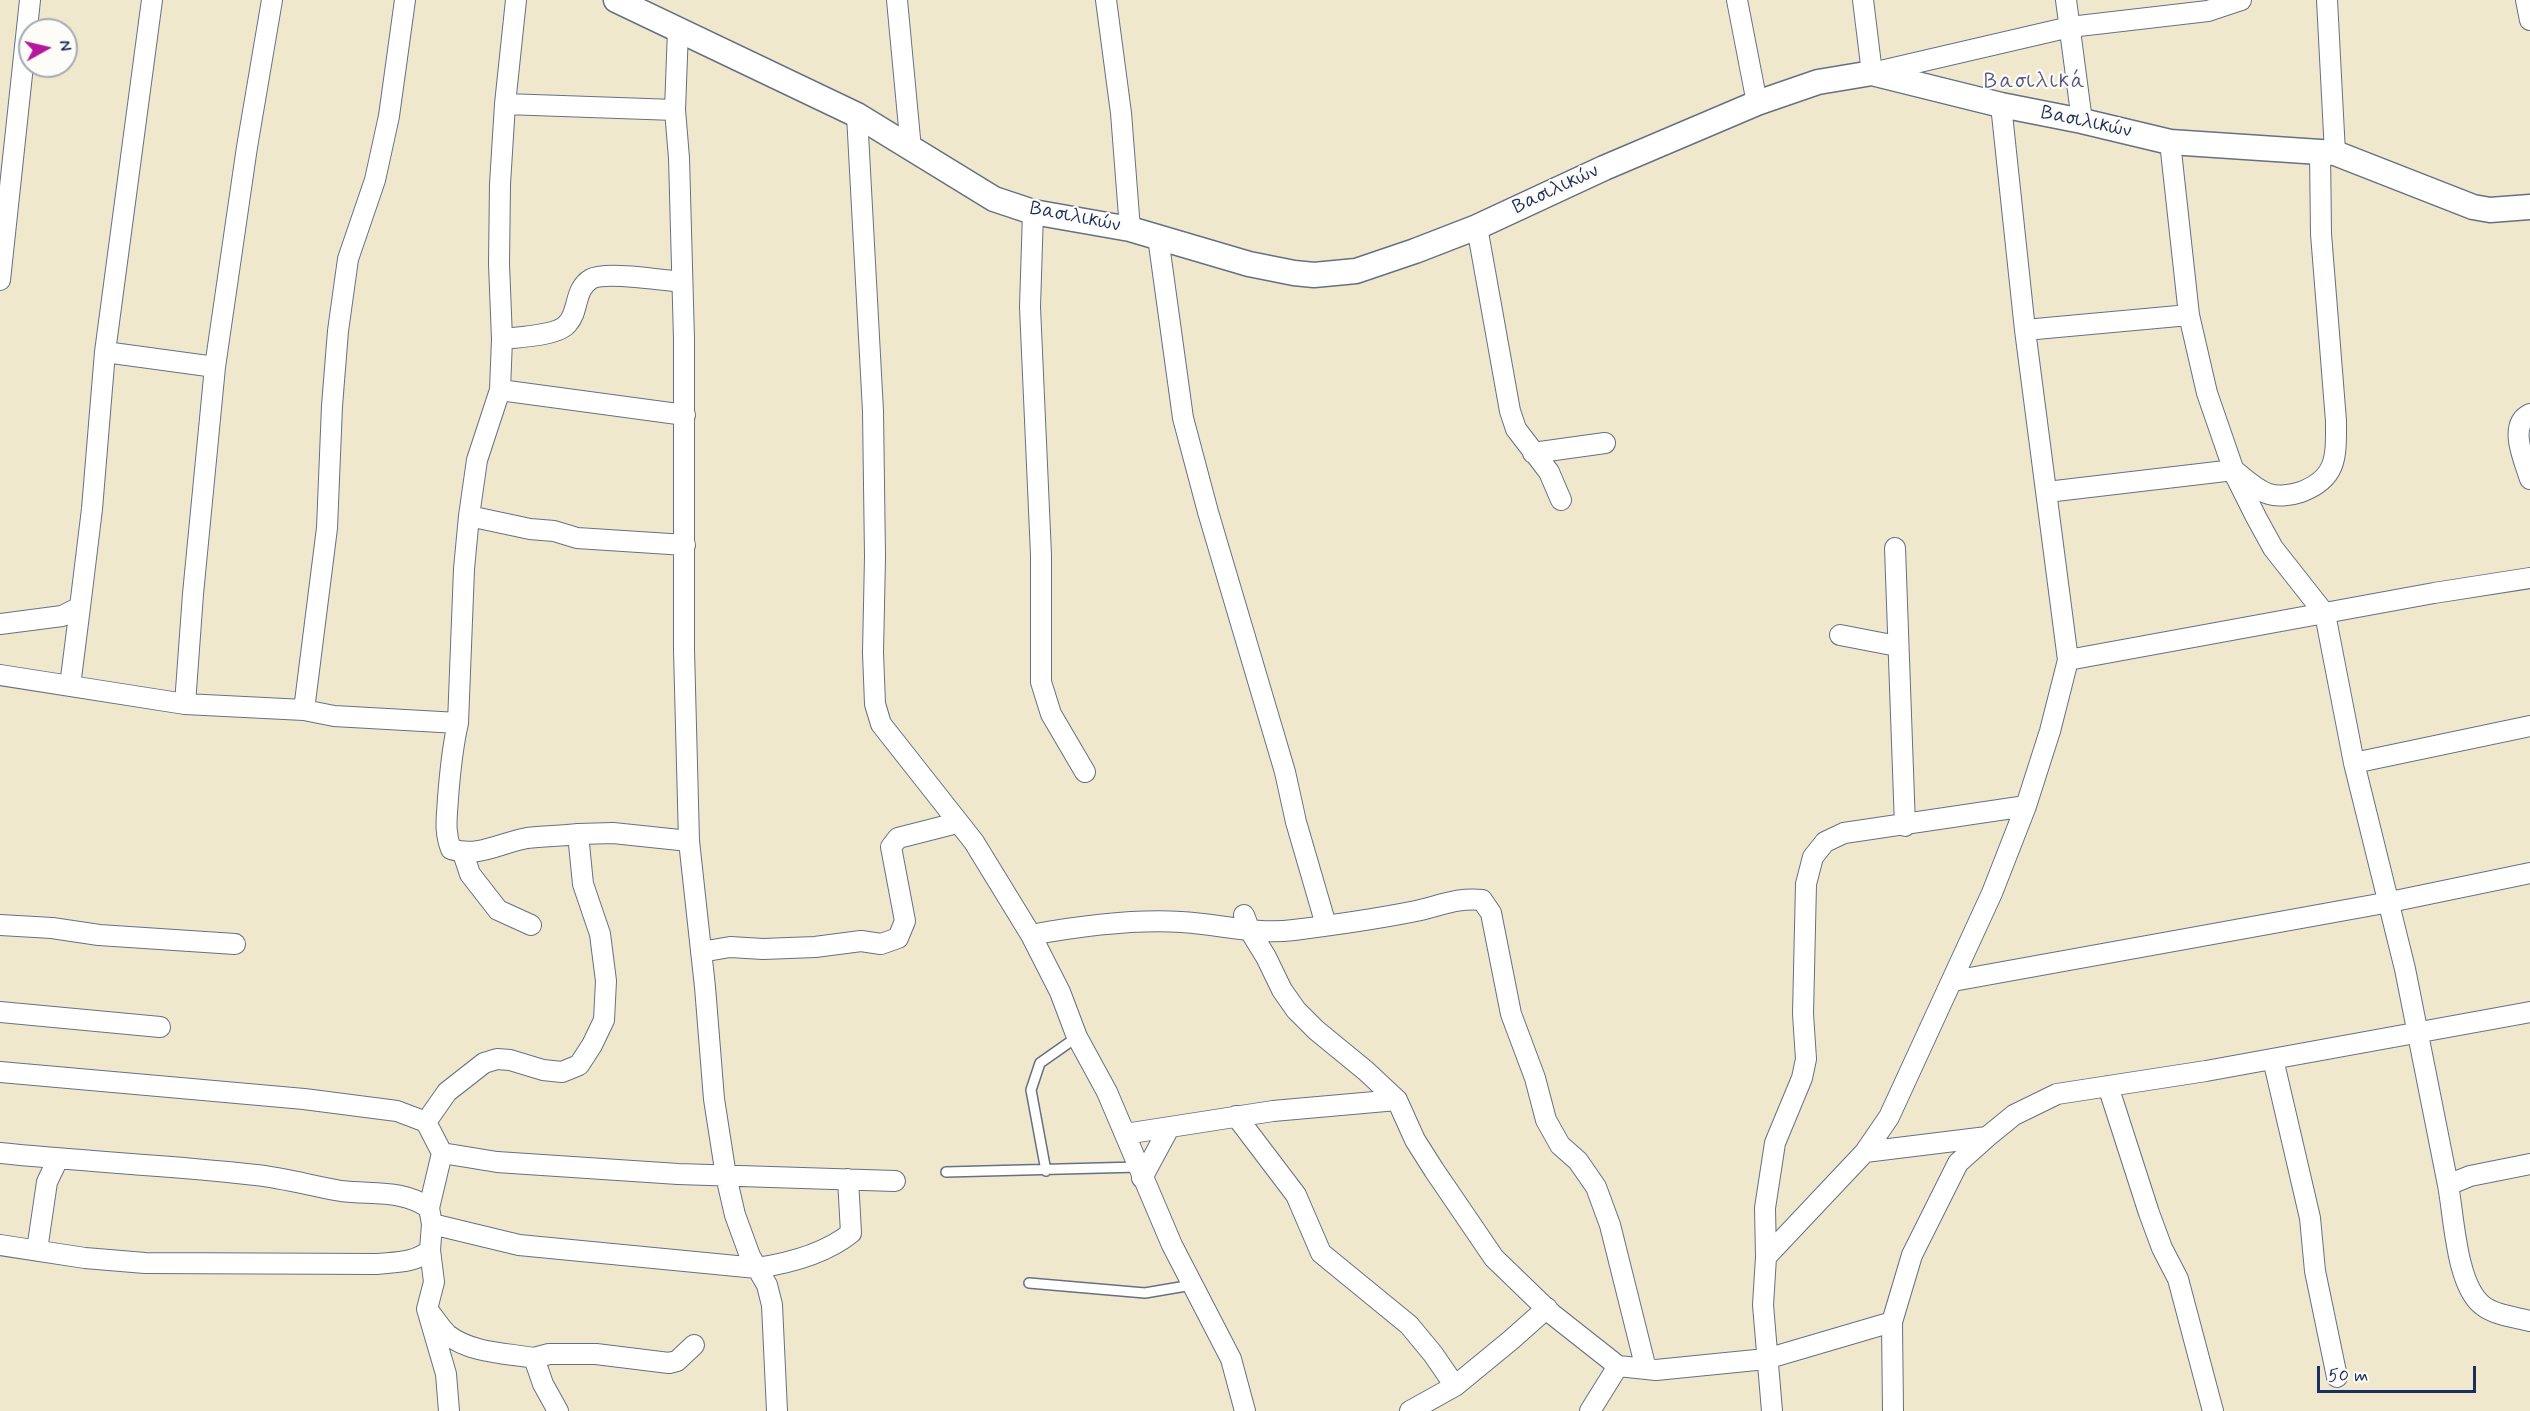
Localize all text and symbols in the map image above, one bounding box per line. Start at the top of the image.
north arrow [18,18,78,78]
text: N [53,39,75,52]
district label: Βασιλικά [1984,69,2086,95]
street label: Βασιλικών [2039,102,2133,144]
street label: Βασιλικών [1509,160,1603,220]
street label: Βασιλικών [1028,197,1122,239]
scale bar [2320,1354,2479,1392]
text: 50 m [2328,1364,2368,1388]

